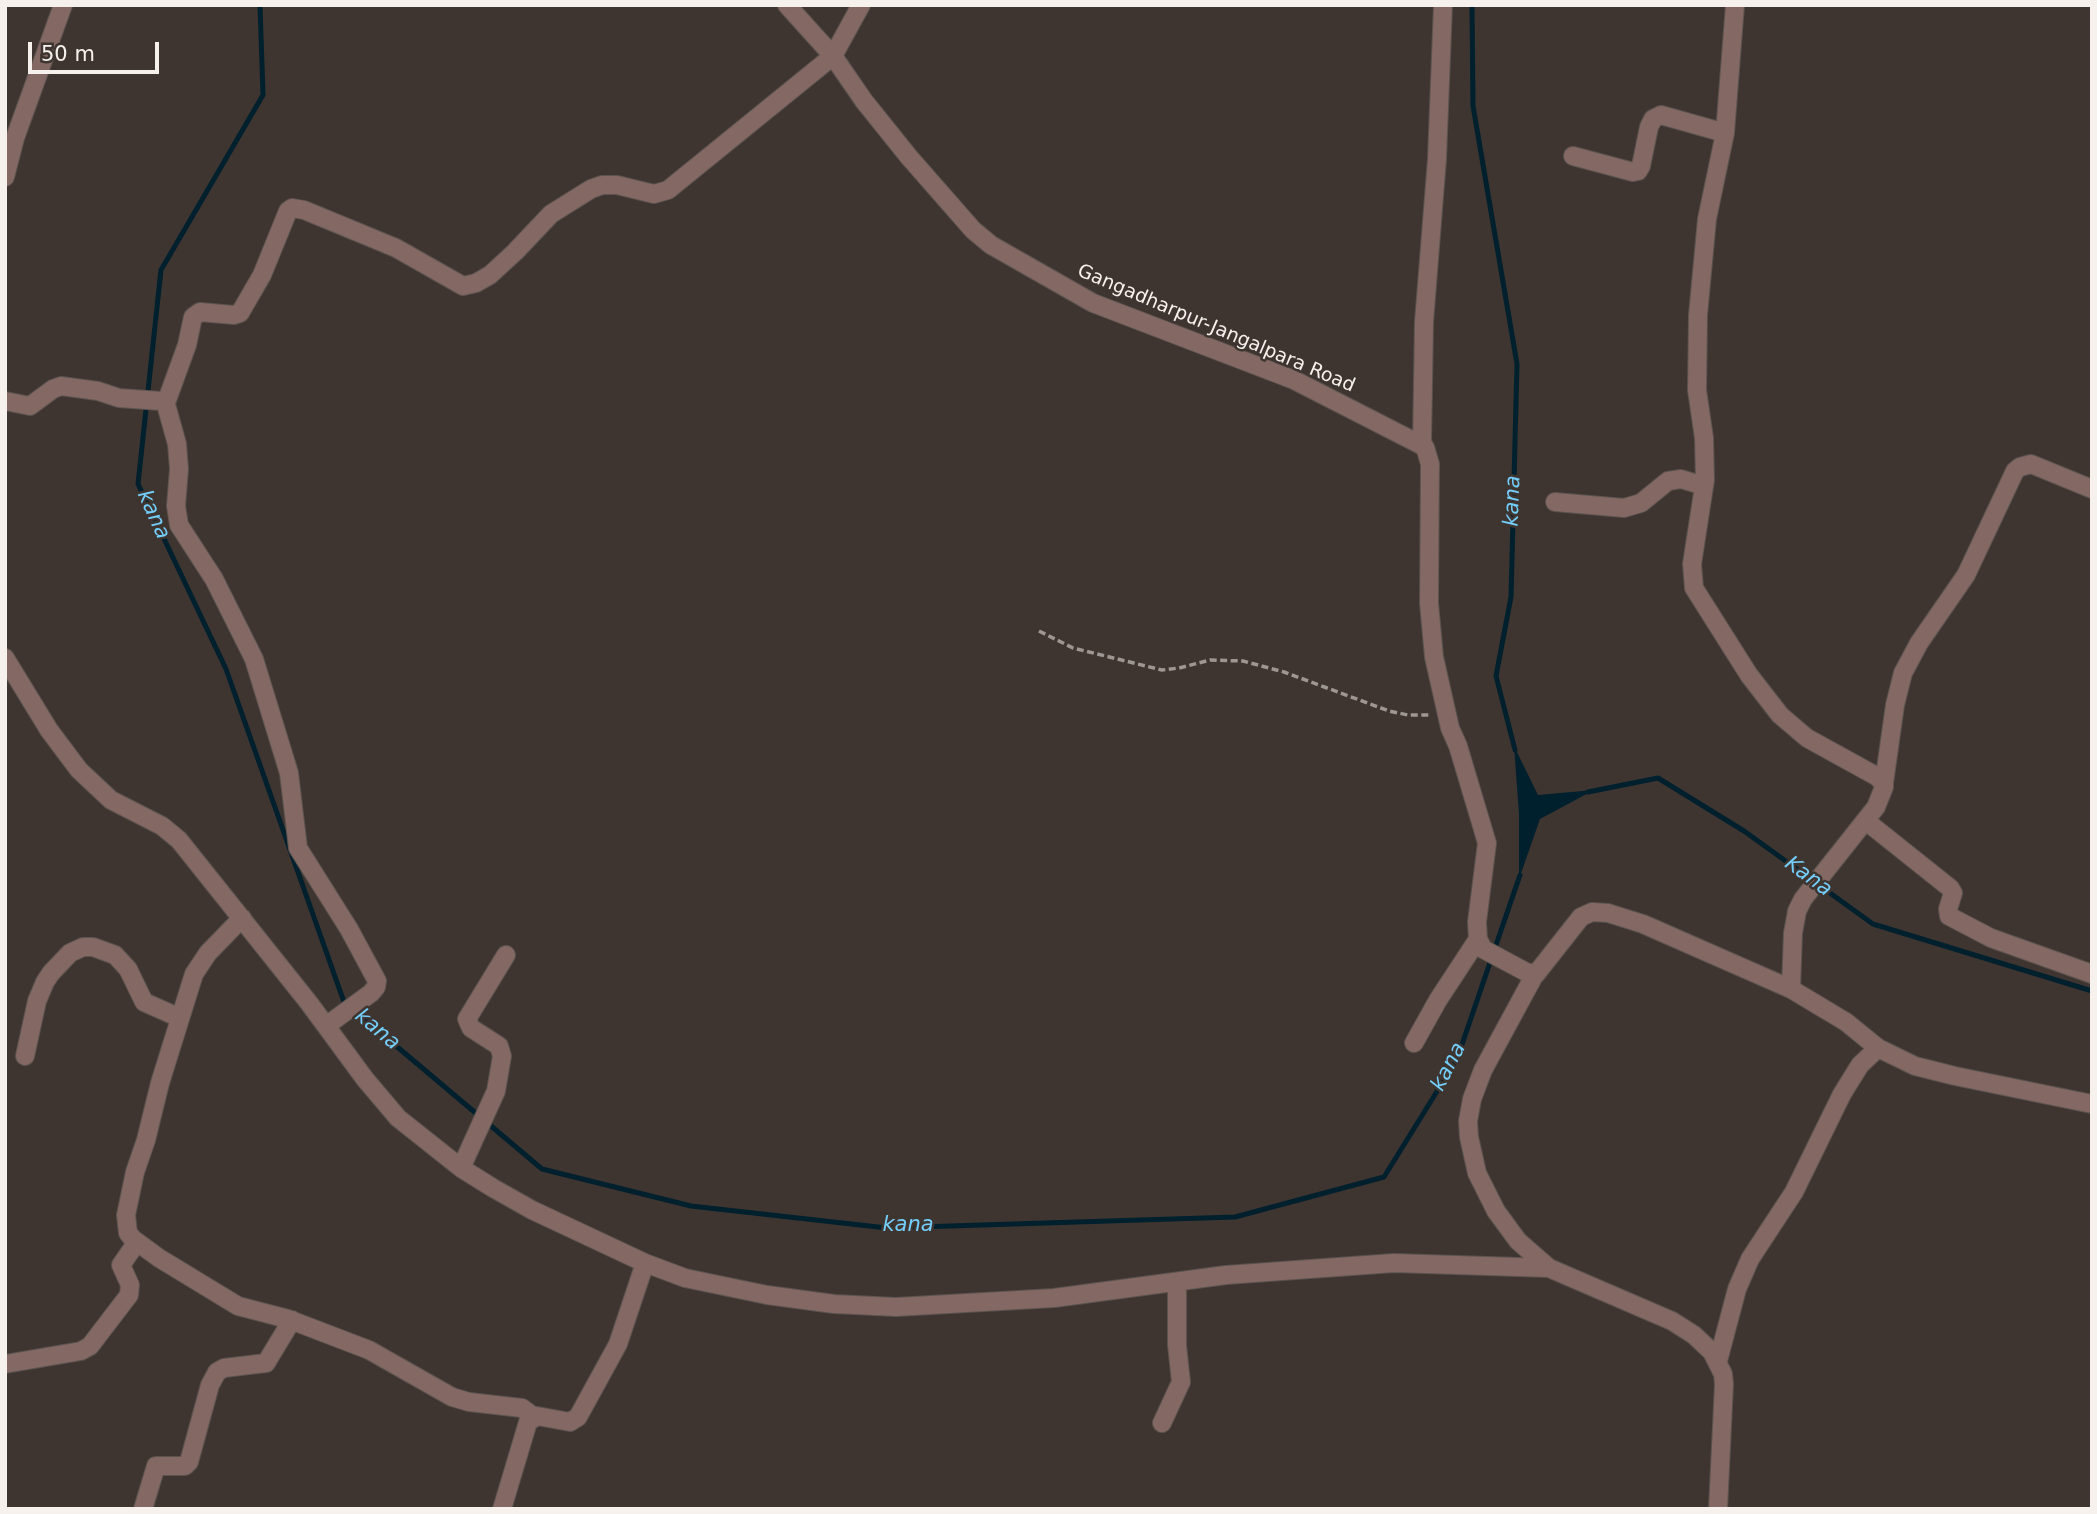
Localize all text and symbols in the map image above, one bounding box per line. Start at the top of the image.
scale bar [32,28,163,72]
text: 50 m [41,42,95,66]
street label: Gangadharpur-Jangalpara Road [1074,260,1358,398]
water label: kana [1500,475,1526,527]
water label: kana [131,486,175,544]
water label: Kana [1780,852,1836,902]
water label: kana [349,1004,405,1056]
water label: kana [1426,1038,1472,1096]
water label: kana [882,1213,934,1239]

